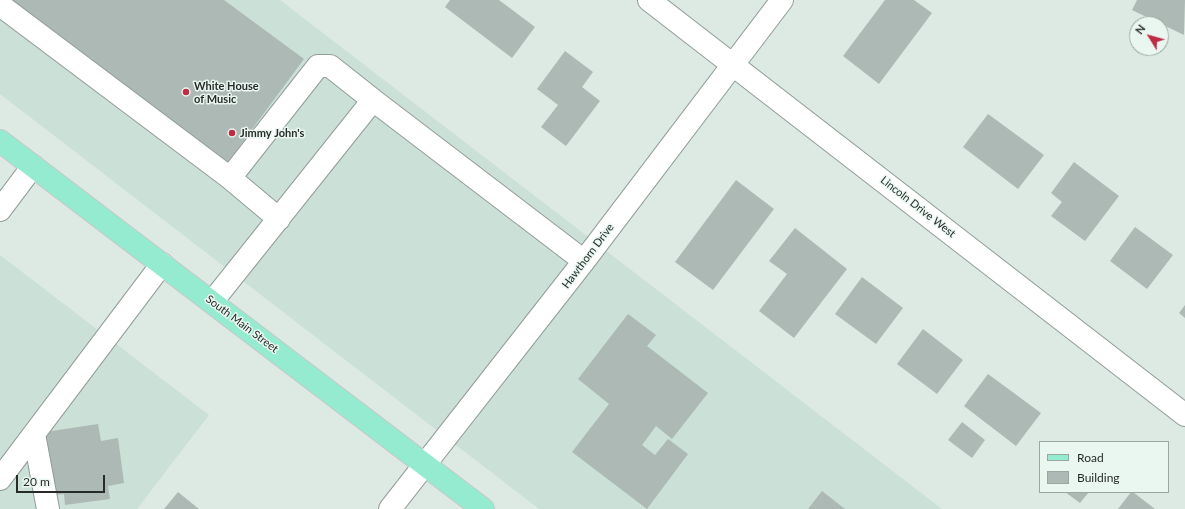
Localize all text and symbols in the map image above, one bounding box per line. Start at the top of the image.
north arrow [1129,16,1169,56]
text: N [1132,22,1148,36]
place label: White House of Music [194,79,259,105]
marker: White House of Music [181,87,191,97]
place label: Jimmy John's [240,126,304,140]
marker: Jimmy John's [227,128,237,138]
street label: Lincoln Drive West [878,174,958,240]
street label: Hawthorn Drive [559,221,617,291]
street label: South Main Street [203,292,281,356]
legend [1039,441,1169,493]
text: Road [1077,450,1104,465]
scale bar [18,467,107,493]
text: Building [1077,470,1120,485]
text: 20 m [23,474,50,489]

